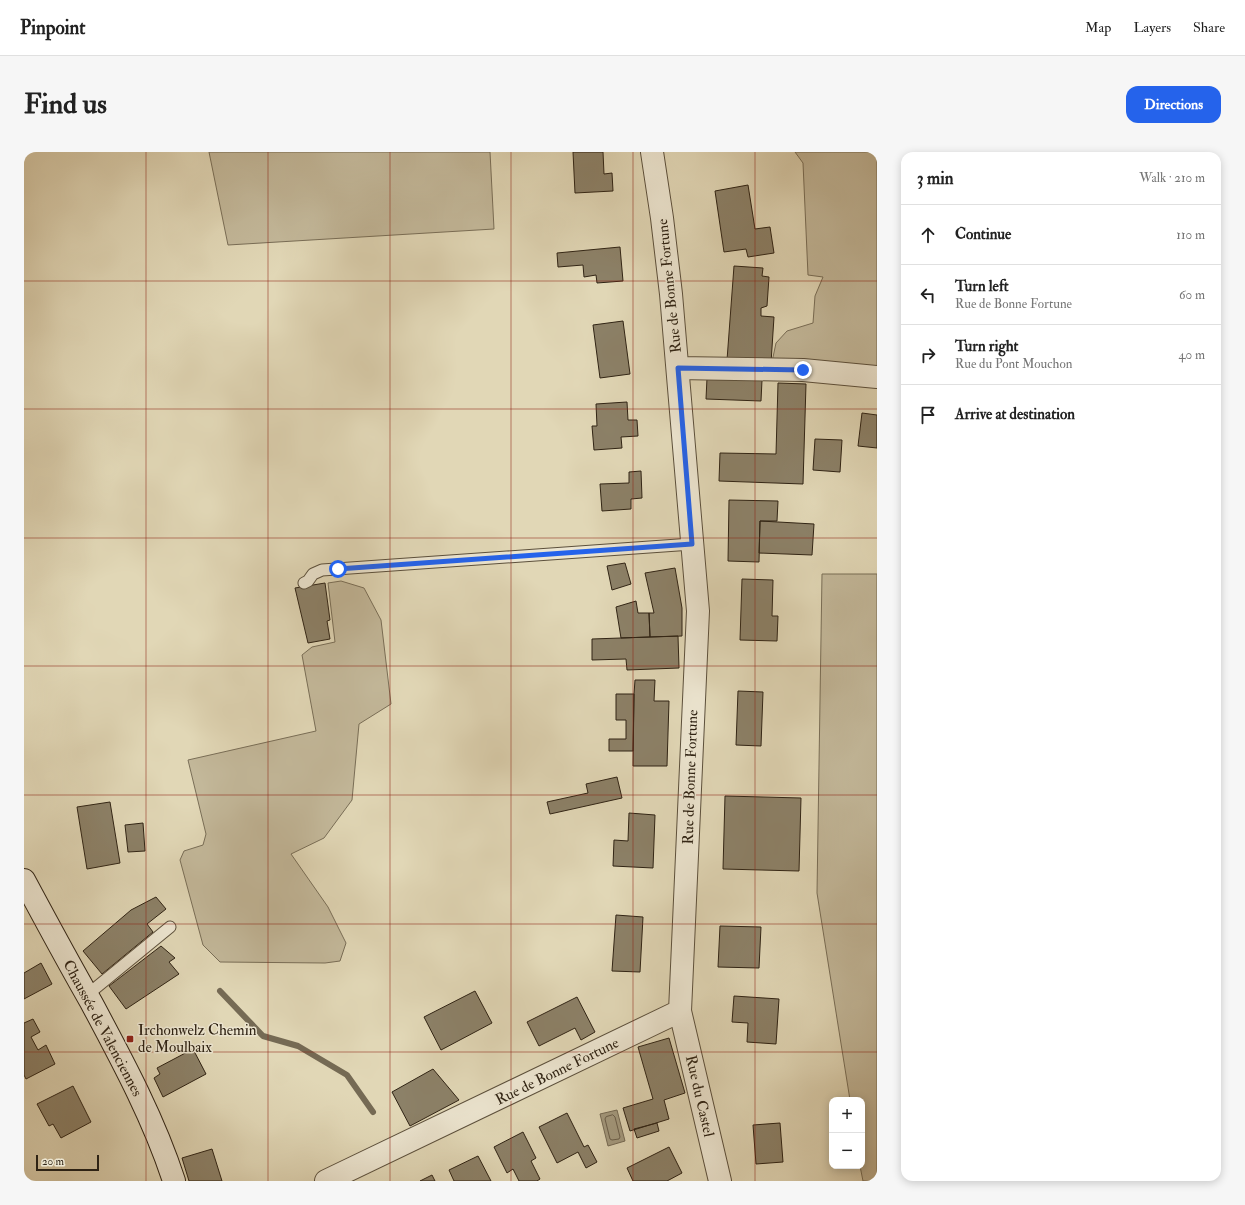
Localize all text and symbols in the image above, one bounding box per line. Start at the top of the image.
text: Pinpoint [20,16,85,40]
text: Map [1085,19,1111,36]
text: Layers [1133,19,1171,36]
text: Share [1193,19,1225,36]
button: Directions [1126,86,1221,123]
text: Find us [24,87,107,122]
text: 3 min [917,168,954,189]
text: Walk · 210 m [1139,170,1205,186]
street label: Rue de Bonne Fortune [653,218,686,354]
icon: ahead [917,224,939,246]
text: Continue [955,225,1011,244]
text: 110 m [1176,227,1205,243]
text: Turn left [955,277,1009,296]
icon: left [917,284,939,306]
text: 60 m [1179,287,1205,303]
text: Rue de Bonne Fortune [955,296,1072,312]
text: Turn right [955,337,1018,356]
icon: right [917,344,939,366]
text: 40 m [1179,347,1205,363]
text: Rue du Pont Mouchon [955,356,1072,372]
route end [794,361,812,379]
icon: arrive [917,404,939,426]
text: Arrive at destination [955,405,1075,424]
route start [329,560,347,578]
street label: Rue de Bonne Fortune [679,709,702,845]
street label: Chaussée de Valenciennes [58,957,147,1100]
place label: Irchonwelz Chemin de Moulbaix [138,1021,257,1057]
street label: Rue de Bonne Fortune [492,1033,622,1110]
marker: Irchonwelz Chemin de Moulbaix [125,1034,135,1044]
street label: Rue du Castel [681,1053,718,1139]
map controls [829,1097,865,1169]
button: + [829,1097,865,1133]
button: − [829,1133,865,1169]
scale bar [36,1153,99,1172]
text: 20 m [42,1155,64,1168]

